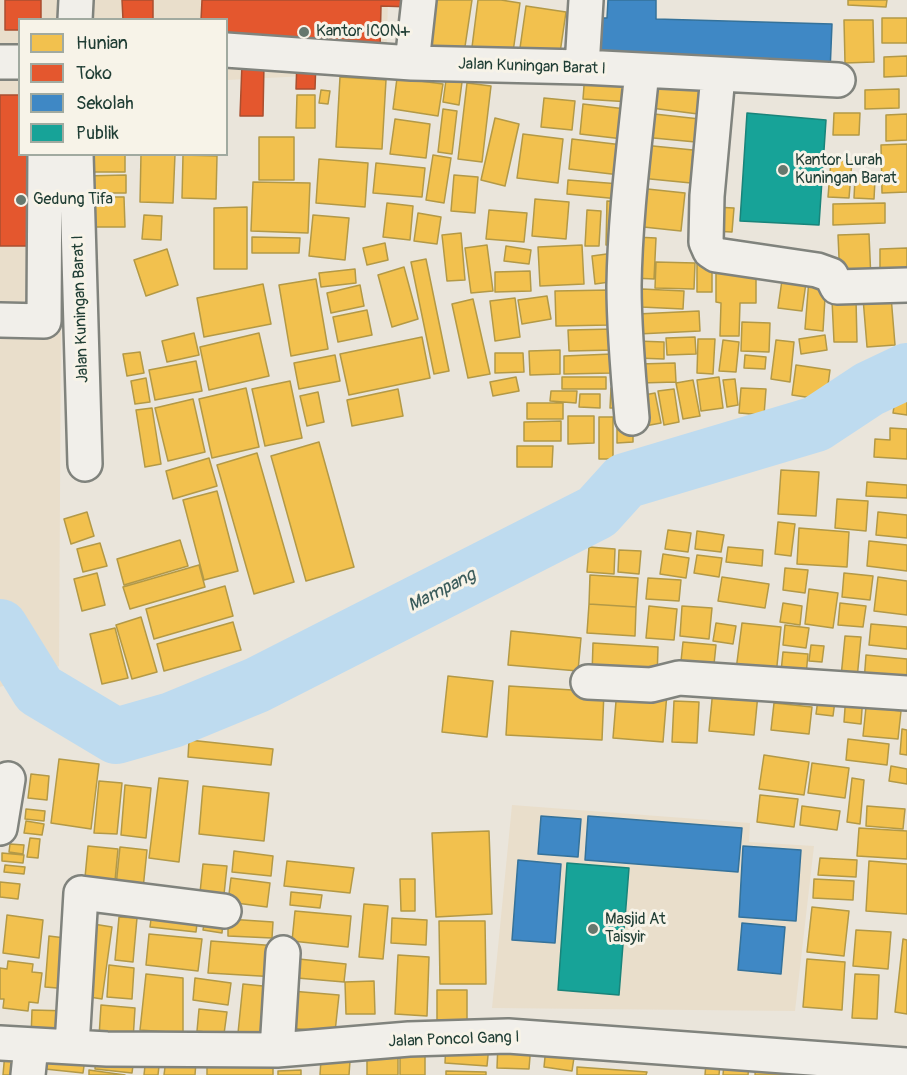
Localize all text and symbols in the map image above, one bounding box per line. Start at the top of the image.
legend [18,18,228,156]
place label: Kantor ICON+ [316,22,410,42]
marker: Kantor ICON+ [297,25,311,39]
text: Hunian [76,32,128,55]
street label: Jalan Kuningan Barat I [458,55,606,79]
text: Toko [76,62,112,85]
text: Sekolah [76,92,134,115]
text: Publik [76,122,119,145]
place label: Kantor Lurah Kuningan Barat [795,151,897,189]
marker: Kantor Lurah Kuningan Barat [776,163,790,177]
place label: Gedung Tifa [33,190,113,210]
marker: Gedung Tifa [14,193,28,207]
street label: Jalan Kuningan Barat I [69,235,93,383]
water label: Mampang [405,565,479,617]
place label: Masjid At Taisyir [605,910,666,948]
marker: Masjid At Taisyir [586,922,600,936]
street label: Jalan Poncol Gang I [388,1028,520,1052]

